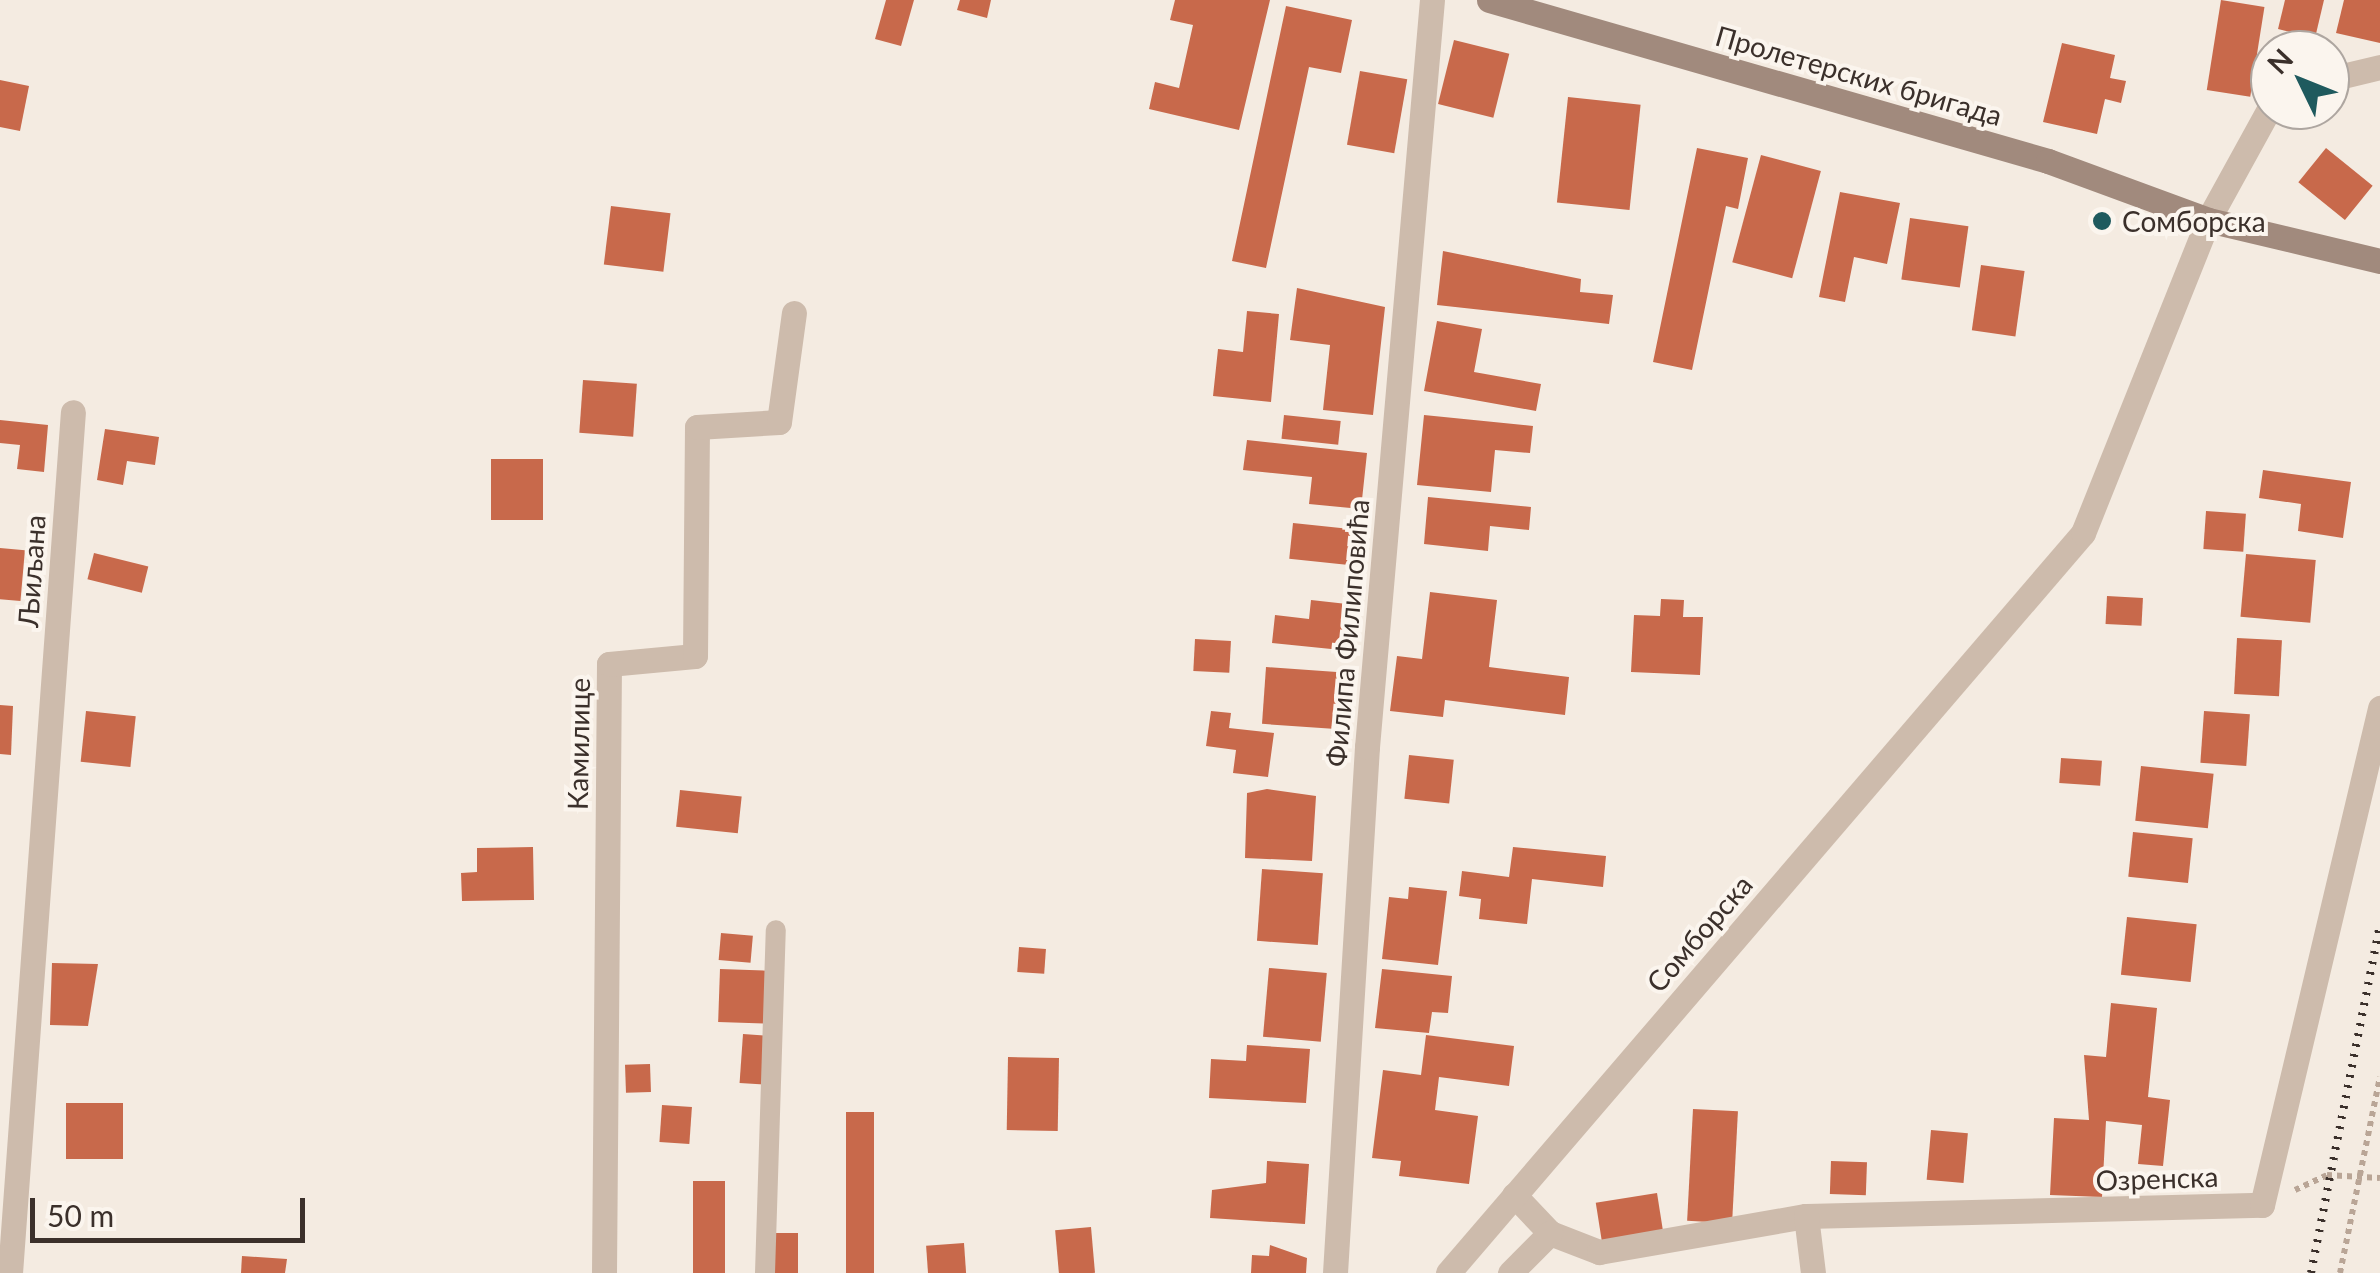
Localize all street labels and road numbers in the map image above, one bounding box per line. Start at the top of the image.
street label: Пролетерских бригада [1712,18,2006,132]
street label: Филипа Филиповића [1319,498,1375,768]
street label: Љиљана [10,514,52,628]
street label: Камилице [560,678,596,810]
street label: Сомборска [1639,868,1759,998]
street label: Озренска [2095,1159,2219,1197]

